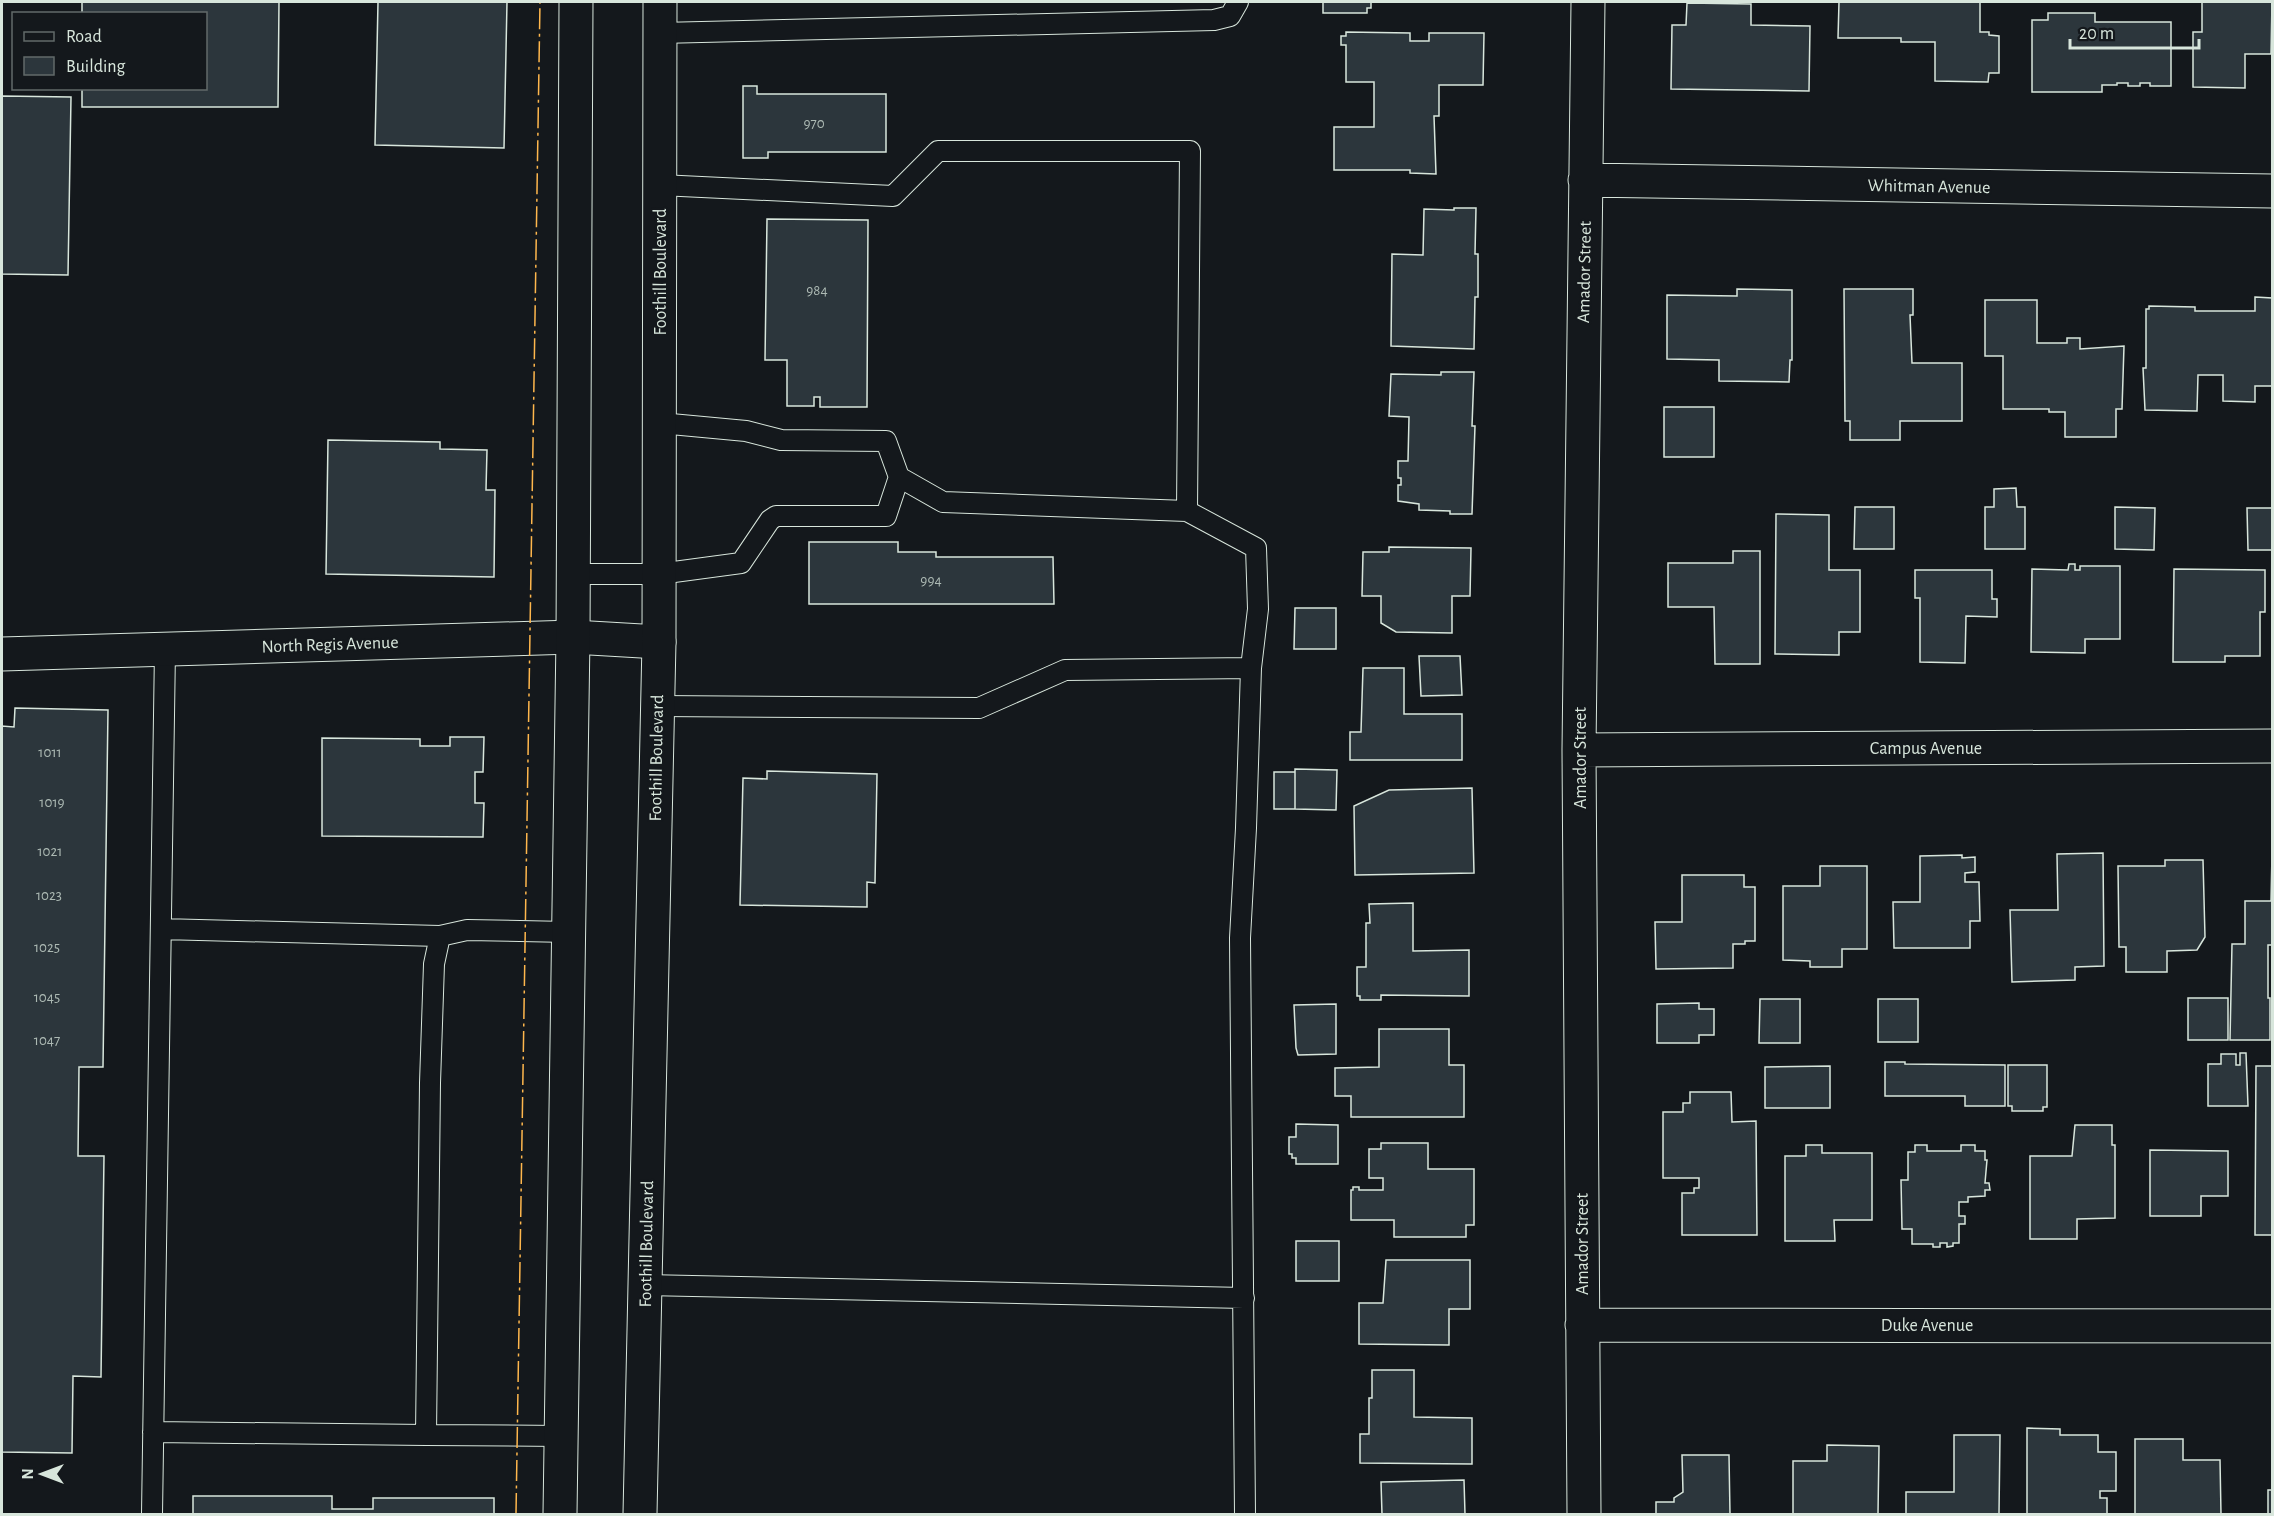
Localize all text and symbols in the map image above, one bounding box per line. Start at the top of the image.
legend [12,12,207,90]
scale bar [2070,12,2199,50]
text: 20 m [2079,25,2114,43]
text: Road [66,28,102,46]
text: Building [66,58,126,76]
house number: 970 [803,116,825,131]
street label: Whitman Avenue [1868,177,1990,197]
street label: Foothill Boulevard [652,209,670,336]
street label: Amador Street [1575,221,1595,323]
house number: 984 [806,283,828,298]
house number: 994 [920,573,942,588]
street label: North Regis Avenue [261,634,399,656]
street label: Foothill Boulevard [647,694,667,822]
street label: Amador Street [1572,707,1590,809]
street label: Campus Avenue [1870,740,1982,758]
house number: 1011 [38,745,62,760]
house number: 1019 [39,795,65,810]
house number: 1021 [37,844,63,859]
house number: 1023 [36,888,62,903]
house number: 1025 [34,940,60,955]
house number: 1045 [34,990,60,1005]
house number: 1047 [34,1033,60,1048]
street label: Foothill Boulevard [637,1180,657,1308]
street label: Amador Street [1574,1193,1592,1295]
street label: Duke Avenue [1881,1317,1973,1335]
north arrow [12,1444,72,1504]
text: N [20,1468,36,1480]

